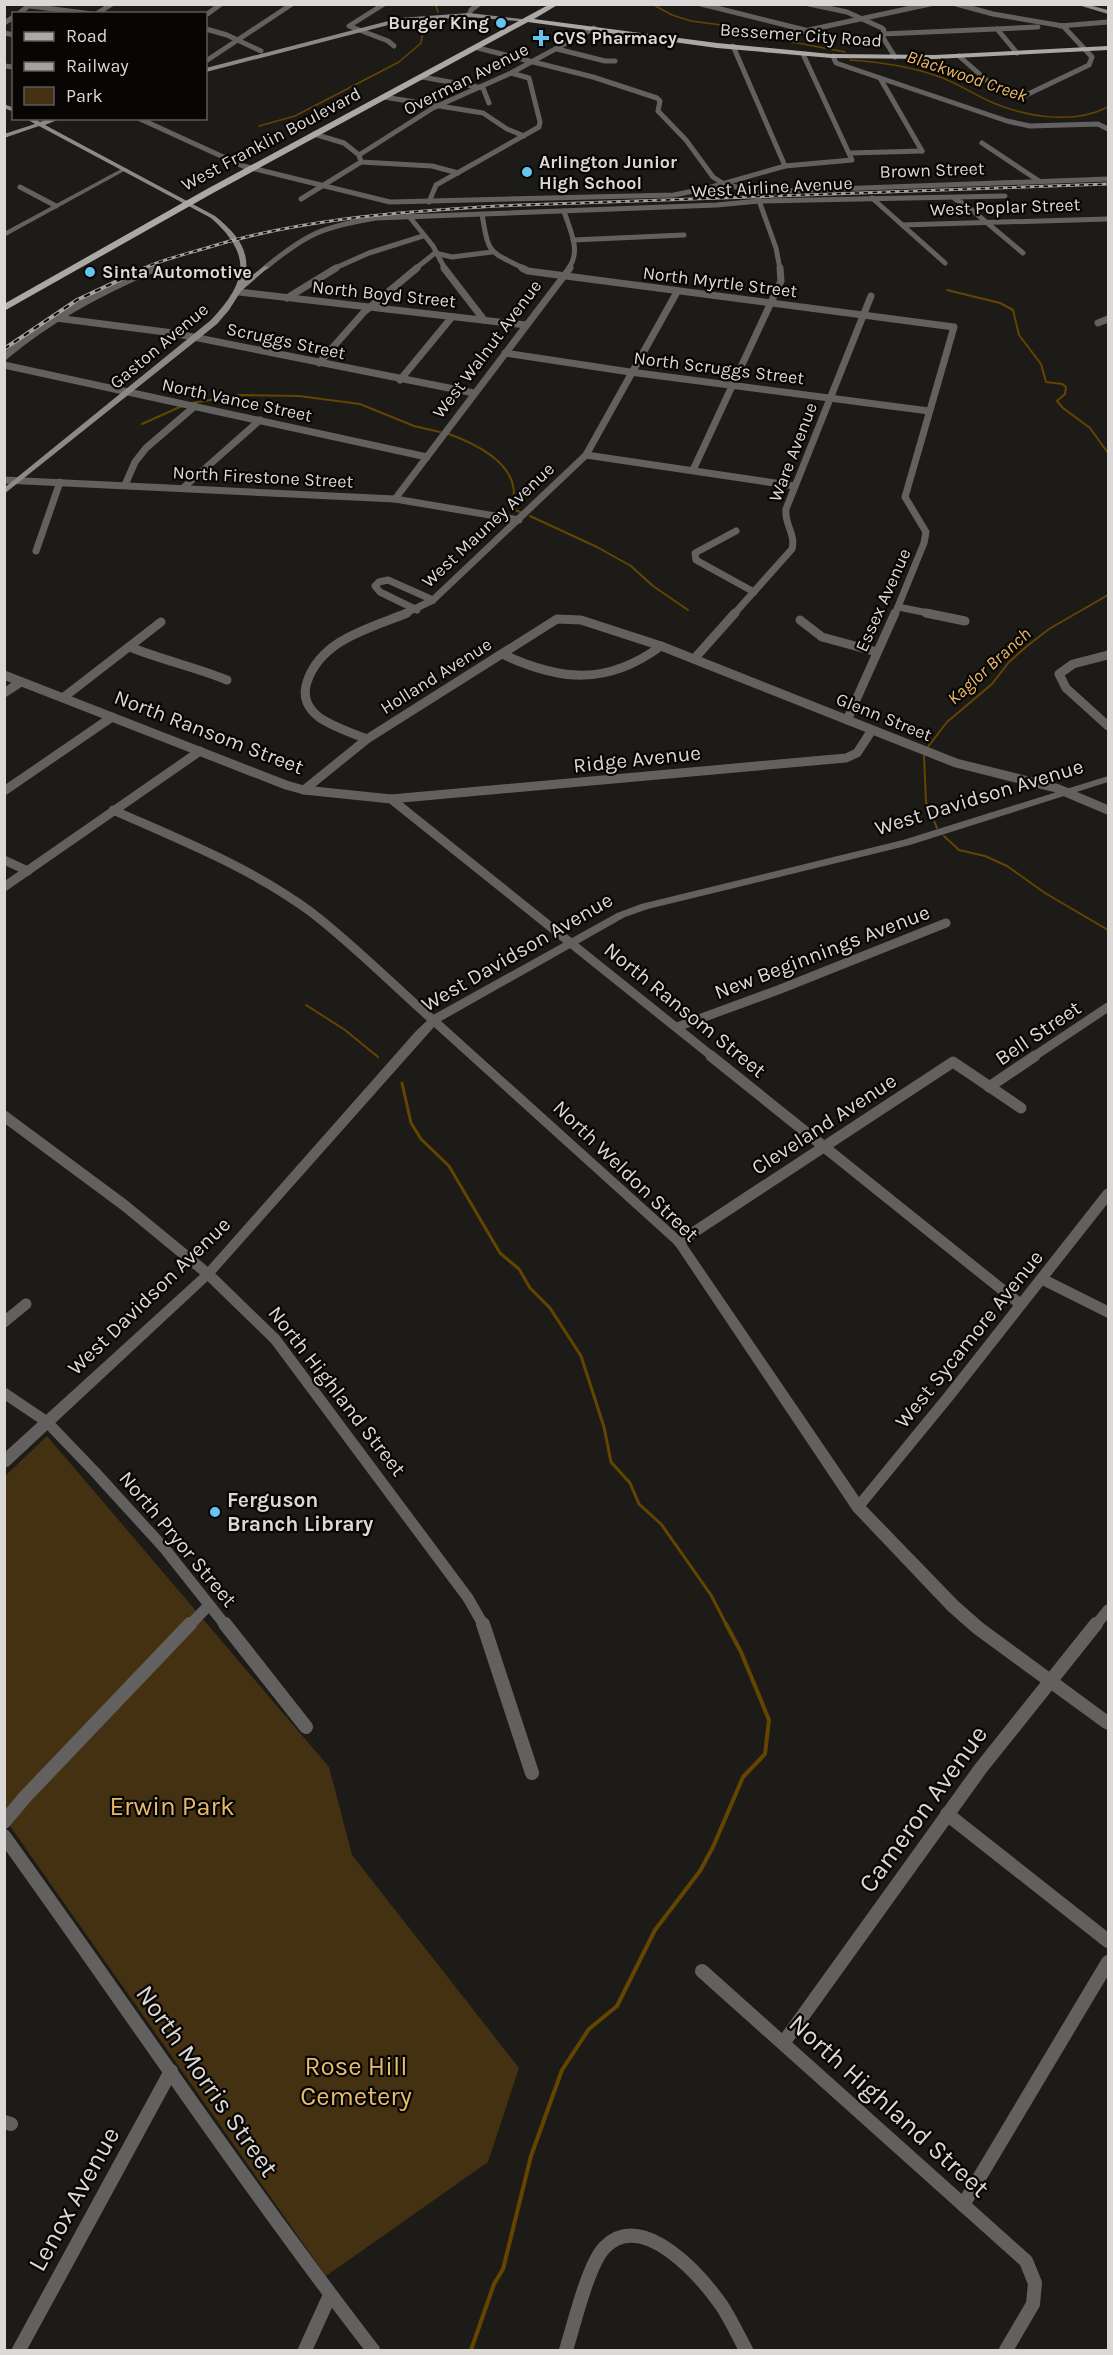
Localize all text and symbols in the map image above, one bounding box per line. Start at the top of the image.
legend [12,12,207,120]
place label: Burger King [388,12,490,34]
marker: Burger King [494,16,508,30]
street label: Bessemer City Road [719,18,883,52]
text: Road [66,25,107,47]
place label: CVS Pharmacy [553,27,677,49]
marker: CVS Pharmacy [534,31,548,45]
street label: Overman Avenue [400,38,532,120]
water label: Blackwood Creek [904,45,1031,107]
text: Railway [66,55,129,77]
street label: West Franklin Boulevard [178,82,364,196]
text: Park [66,85,103,107]
place label: Arlington Junior High School [539,151,677,194]
street label: Brown Street [879,157,985,183]
marker: Arlington Junior High School [520,165,534,179]
street label: West Airline Avenue [691,172,853,202]
street label: West Poplar Street [929,193,1081,221]
place label: Sinta Automotive [102,261,252,283]
street label: North Myrtle Street [642,262,799,302]
marker: Sinta Automotive [83,265,97,279]
street label: West Walnut Avenue [428,275,546,423]
street label: North Boyd Street [311,276,457,313]
street label: Gaston Avenue [105,298,213,394]
street label: Scruggs Street [225,318,348,364]
street label: North Scruggs Street [632,347,806,389]
street label: North Vance Street [160,373,314,427]
street label: Ware Avenue [764,399,822,505]
street label: West Mauney Avenue [417,458,559,592]
street label: North Firestone Street [172,461,354,493]
street label: Essex Avenue [850,545,916,655]
water label: Kaglor Branch [943,623,1035,709]
street label: Holland Avenue [376,633,496,719]
street label: North Ransom Street [111,685,307,779]
street label: Glenn Street [833,688,935,746]
street label: Ridge Avenue [572,740,702,778]
street label: West Davidson Avenue [872,754,1086,840]
street label: West Davidson Avenue [417,887,617,1017]
street label: New Beginnings Avenue [711,900,933,1004]
street label: North Ransom Street [599,937,771,1083]
street label: Bell Street [991,996,1086,1070]
street label: Cleveland Avenue [747,1068,901,1180]
street label: North Weldon Street [548,1095,704,1247]
street label: West Davidson Avenue [63,1212,235,1380]
street label: West Sycamore Avenue [890,1245,1048,1433]
street label: North Highland Street [263,1301,411,1481]
street label: North Pryor Street [114,1466,242,1612]
place label: Ferguson Branch Library [227,1488,374,1536]
marker: Ferguson Branch Library [208,1505,222,1519]
street label: Cameron Avenue [852,1719,994,1899]
park label: Erwin Park [109,1791,235,1822]
street label: North Morris Street [129,1979,285,2183]
street label: North Highland Street [782,2008,996,2204]
park label: Rose Hill Cemetery [300,2051,412,2112]
street label: Lenox Avenue [22,2121,126,2277]

